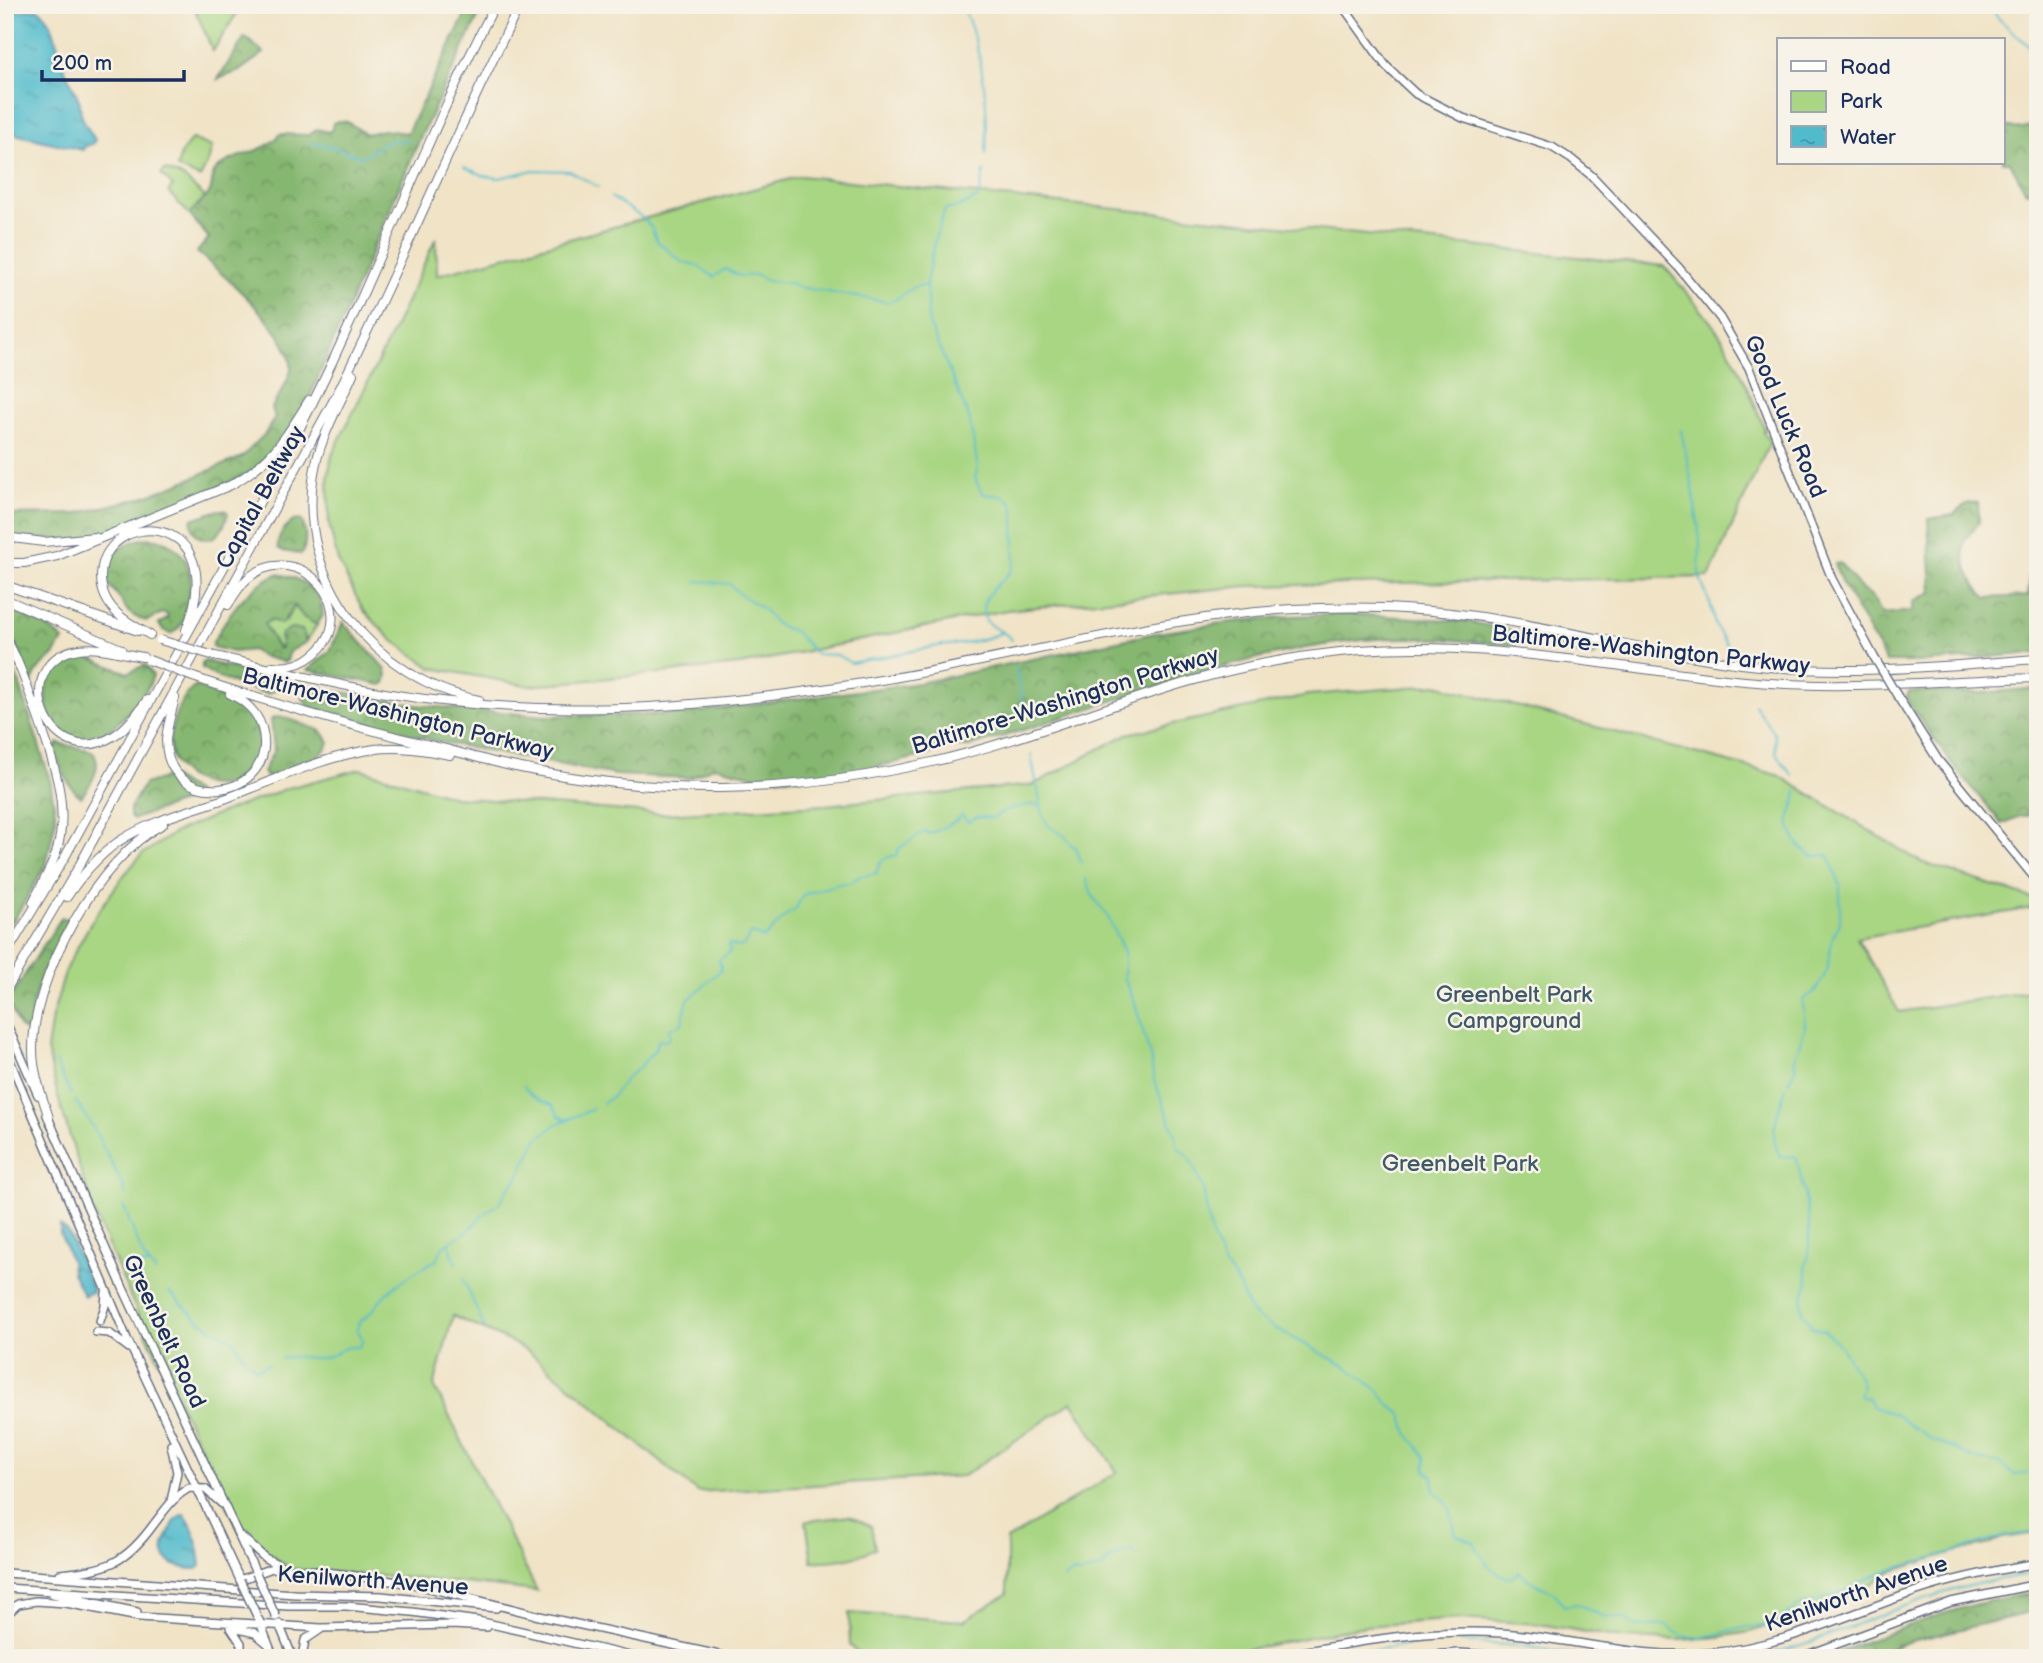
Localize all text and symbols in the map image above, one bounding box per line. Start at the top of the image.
scale bar [42,38,184,82]
legend [1777,38,2004,164]
text: 200 m [52,51,112,76]
text: Road [1840,55,1891,80]
text: Park [1840,89,1883,114]
text: Water [1840,125,1896,150]
street label: Good Luck Road [1738,331,1832,502]
street label: Capital Beltway [210,421,312,574]
street label: Baltimore-Washington Parkway [1491,619,1812,681]
street label: Baltimore-Washington Parkway [908,641,1223,761]
street label: Baltimore-Washington Parkway [239,662,557,766]
park label: Greenbelt Park Campground [1436,981,1593,1035]
park label: Greenbelt Park [1382,1150,1539,1178]
street label: Greenbelt Road [116,1250,212,1413]
street label: Kenilworth Avenue [1761,1549,1952,1638]
street label: Kenilworth Avenue [276,1560,470,1602]

